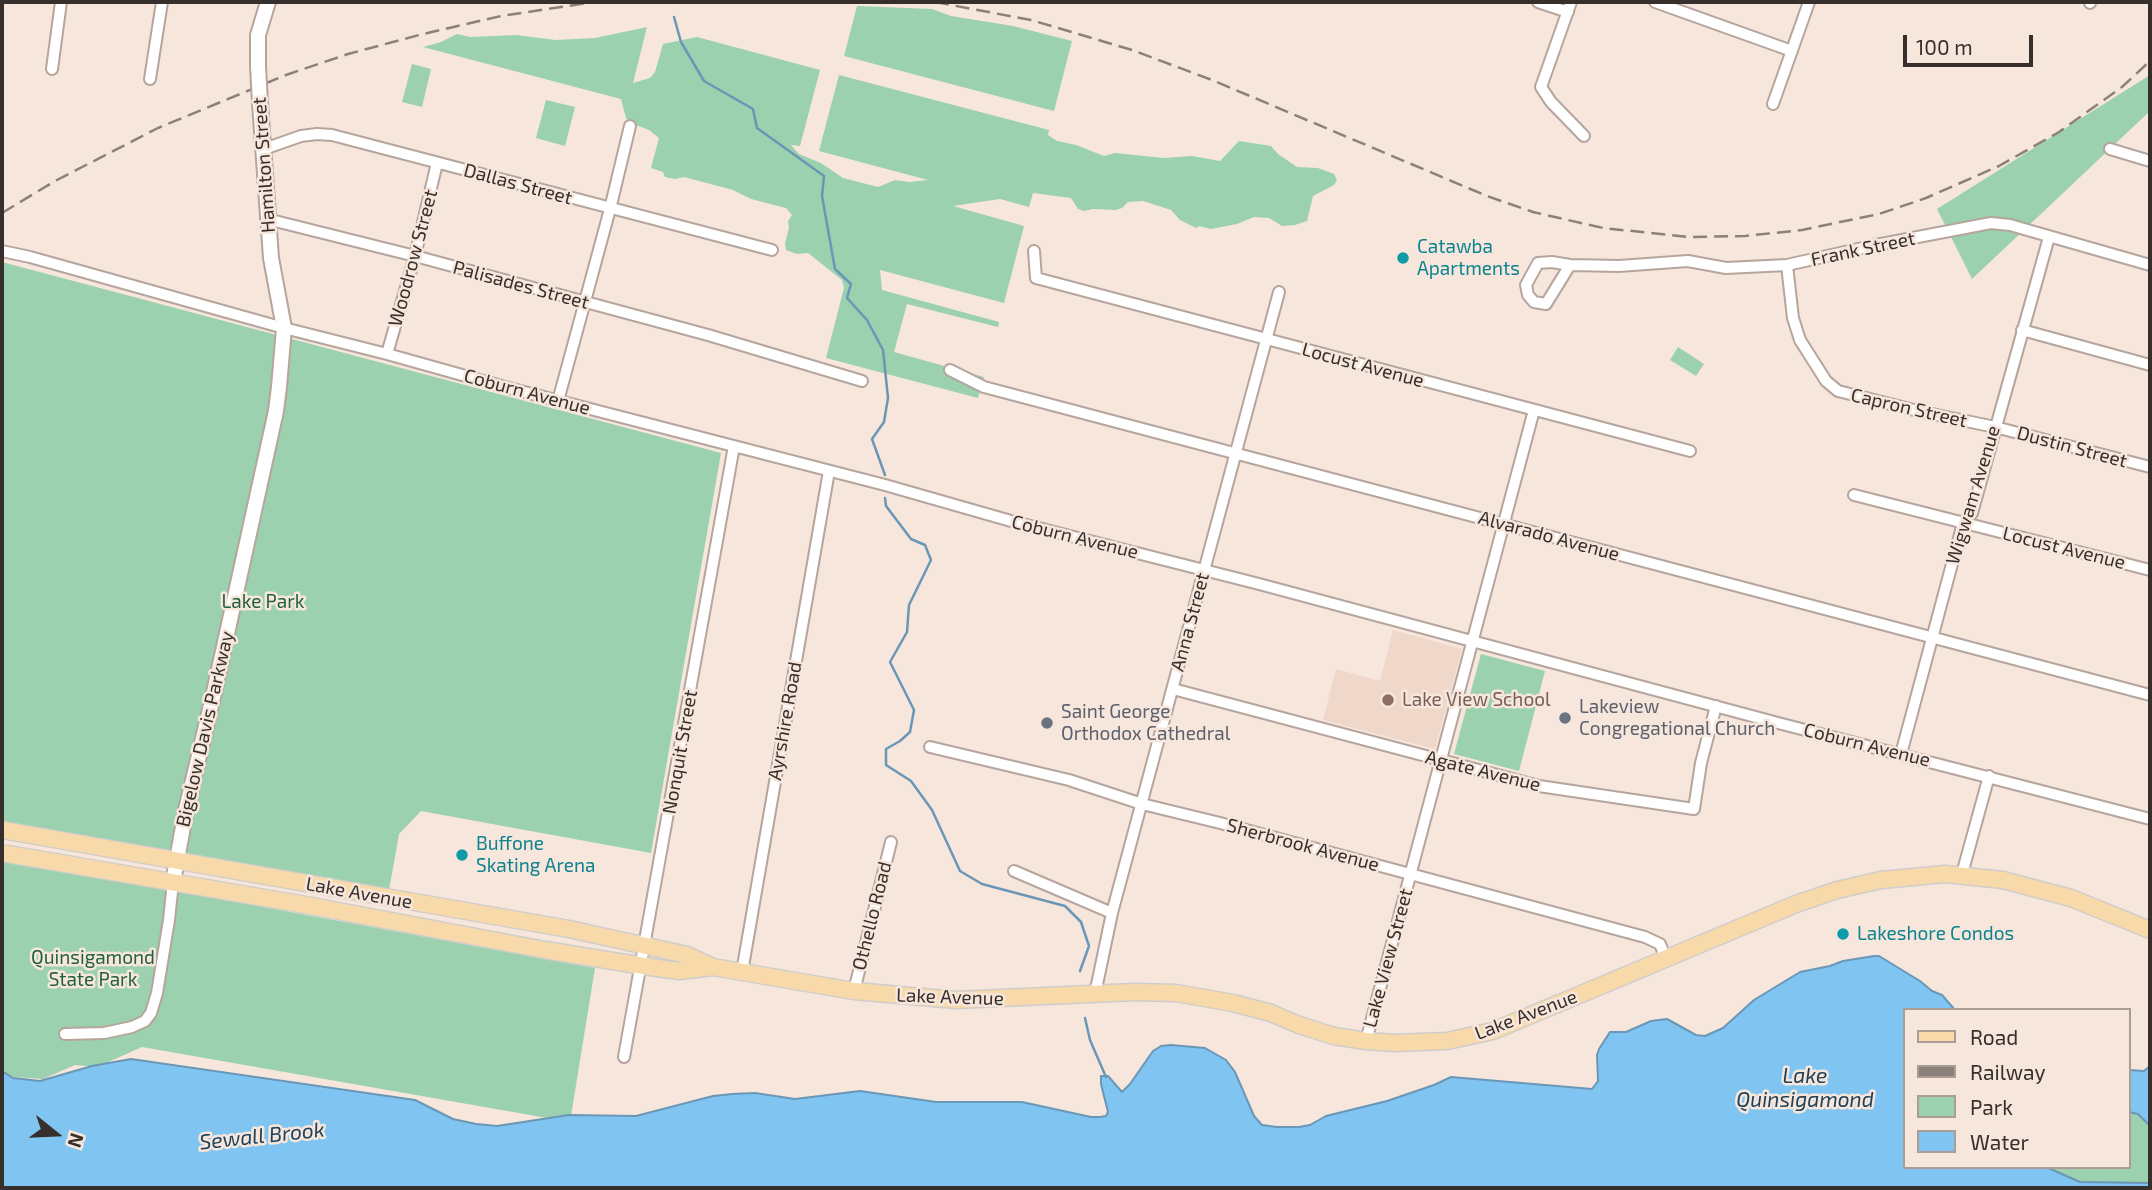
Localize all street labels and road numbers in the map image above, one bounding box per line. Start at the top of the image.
street label: Hamilton Street [248,96,280,234]
street label: Dallas Street [461,159,575,209]
street label: Woodrow Street [384,187,442,329]
street label: Frank Street [1809,227,1917,271]
street label: Palisades Street [451,256,591,314]
street label: Locust Avenue [1299,338,1427,392]
street label: Coburn Avenue [461,364,593,420]
street label: Capron Street [1849,384,1969,432]
street label: Dustin Street [2014,421,2130,473]
street label: Wigwam Avenue [1941,423,2005,567]
street label: Alvarado Avenue [1476,506,1622,566]
street label: Coburn Avenue [1009,510,1141,564]
street label: Locust Avenue [2000,522,2128,574]
street label: Anna Street [1166,570,1214,674]
street label: Bigelow Davis Parkway [171,629,239,829]
street label: Ayrshire Road [763,660,807,782]
street label: Nonquit Street [658,688,702,816]
street label: Coburn Avenue [1801,718,1933,772]
street label: Agate Avenue [1423,746,1543,796]
street label: Sherbrook Avenue [1224,814,1382,876]
street label: Othello Road [847,859,897,973]
street label: Lake Avenue [304,872,414,914]
street label: Lake View Street [1358,886,1418,1030]
street label: Lake Avenue [896,984,1004,1010]
street label: Lake Avenue [1472,985,1580,1045]

